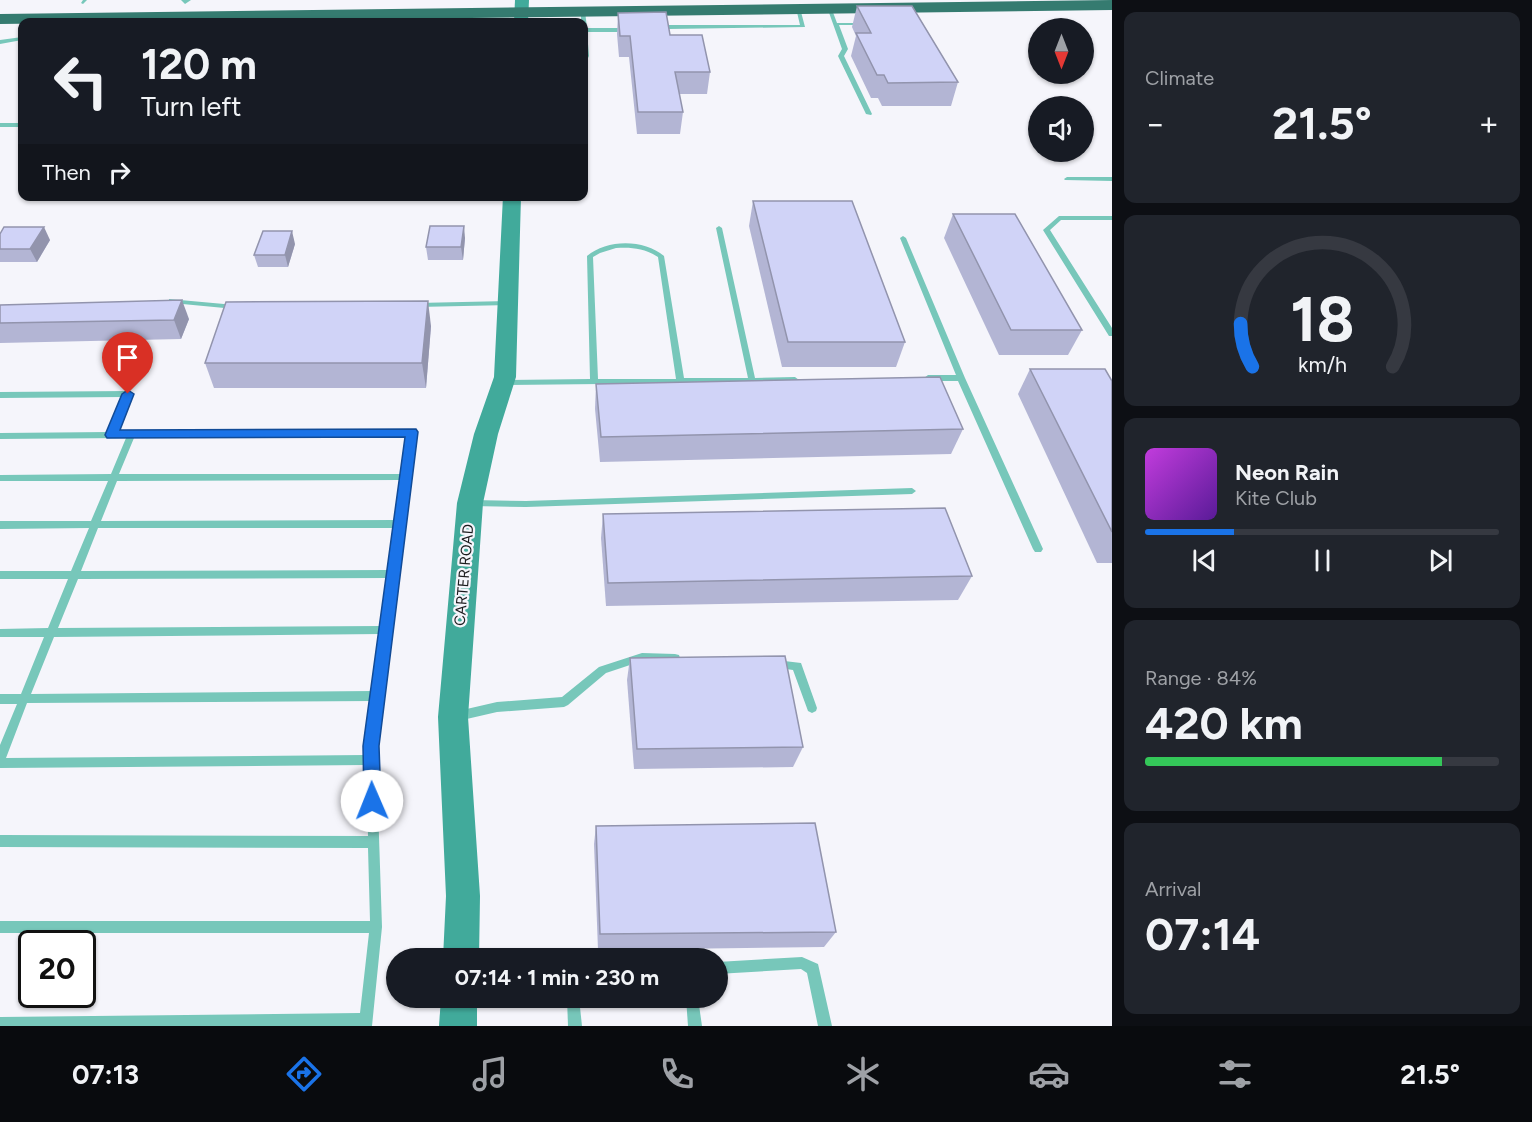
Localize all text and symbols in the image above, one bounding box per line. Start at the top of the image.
north arrow [1028,18,1094,84]
map controls [1028,18,1094,162]
text: 120 m [141,39,257,90]
icon: left [42,42,120,120]
text: Climate [1145,66,1214,90]
text: Turn left [141,90,241,123]
button: sound [1028,96,1094,162]
text: 21.5° [1272,96,1372,150]
text: − [1145,104,1166,143]
text: + [1478,104,1499,143]
icon: right [103,156,136,189]
text: Then [42,159,91,186]
text: 18 [1290,282,1354,357]
pin [102,332,153,394]
icon: arrive [111,341,144,374]
text: km/h [1298,353,1346,378]
text: Neon Rain [1235,459,1339,486]
text: Kite Club [1235,486,1317,510]
street label: CARTER ROAD [451,523,477,627]
icon: previous [1188,544,1221,577]
icon: pause [1306,544,1339,577]
icon: next [1424,544,1457,577]
text: Range · 84% [1145,666,1257,690]
text: 420 km [1145,696,1303,750]
position arrow [340,769,404,833]
text: Arrival [1145,877,1201,901]
text: 07:14 [1145,907,1260,961]
speed limit sign: 20 [18,930,96,1008]
text: 07:14 · 1 min · 230 m [455,964,659,991]
icon: directions [283,1053,325,1095]
icon: music [469,1053,511,1095]
icon: phone [656,1053,698,1095]
icon: climate [842,1053,884,1095]
icon: car [1028,1053,1070,1095]
icon: filters [1214,1053,1256,1095]
text: 07:13 [72,1058,139,1091]
text: 21.5° [1400,1058,1460,1091]

